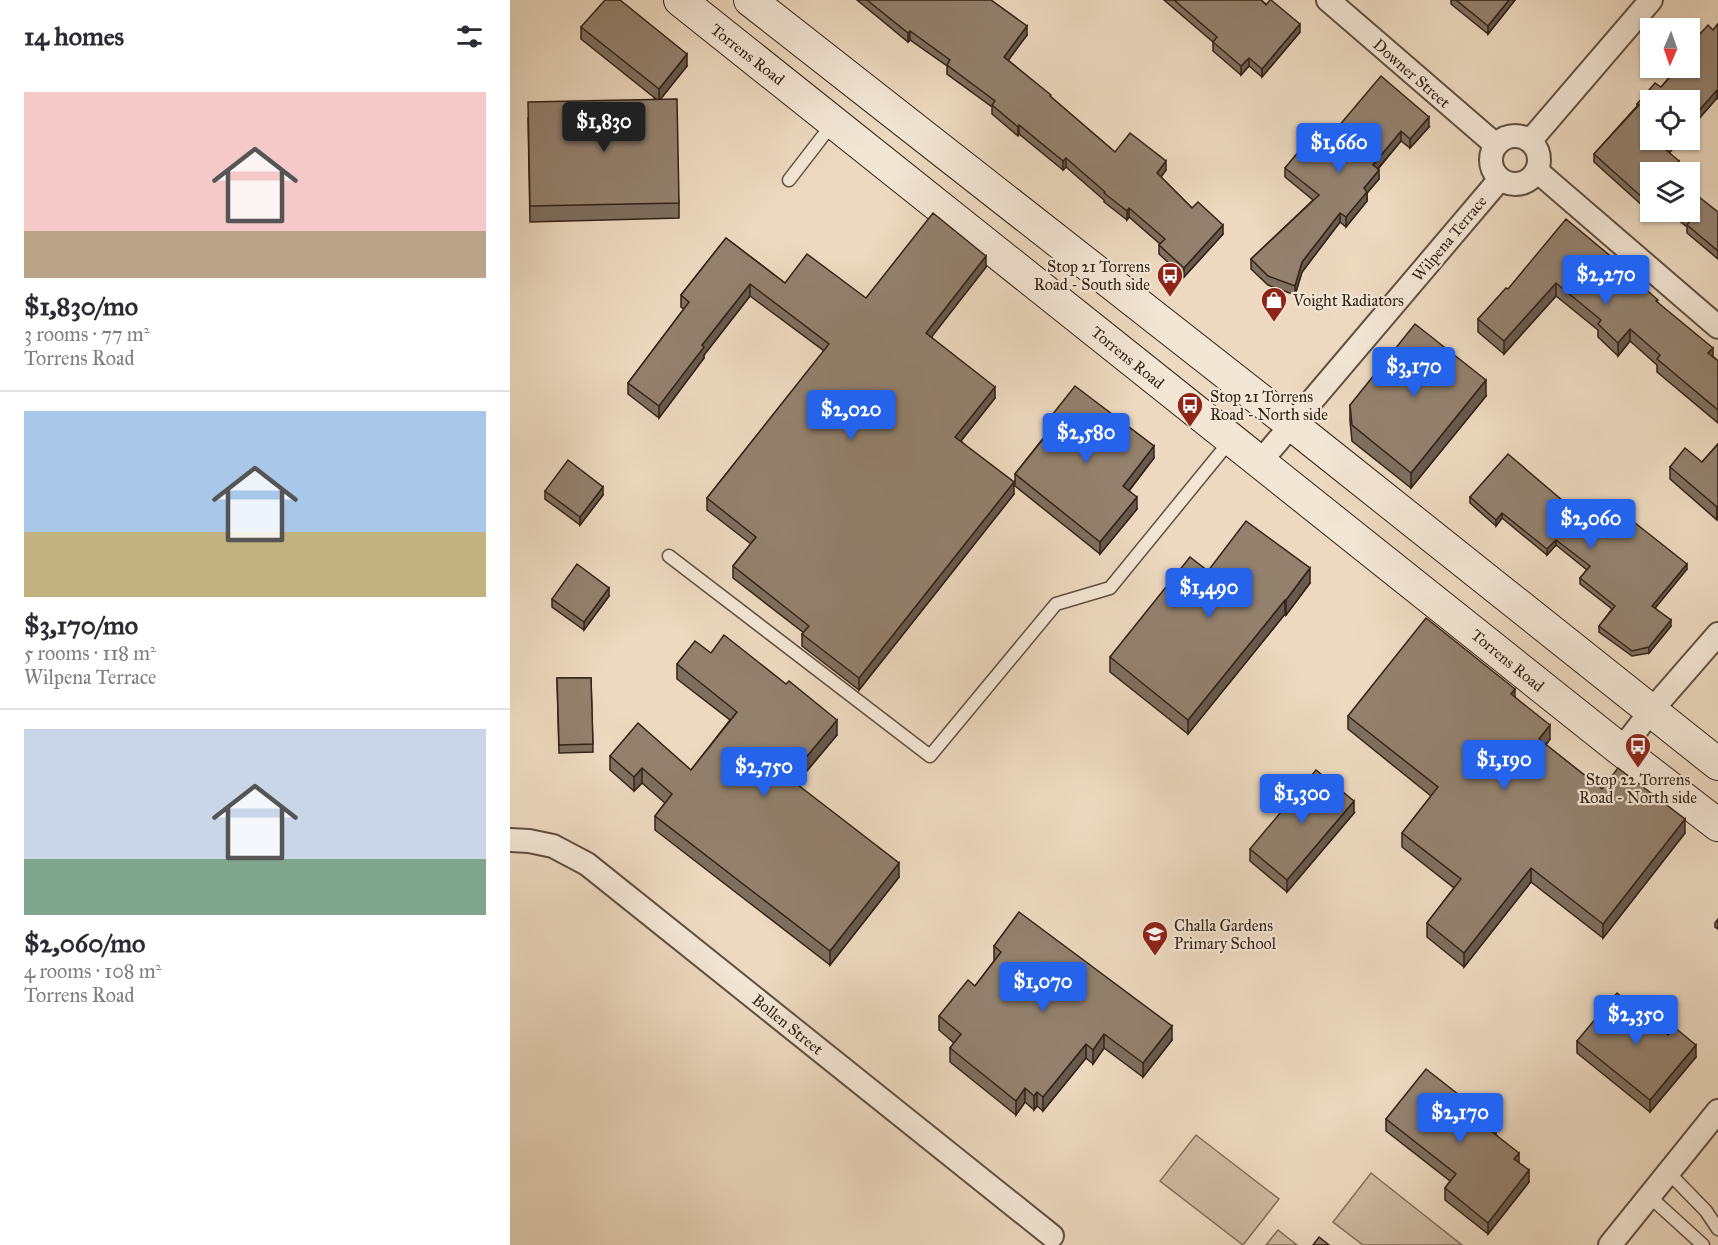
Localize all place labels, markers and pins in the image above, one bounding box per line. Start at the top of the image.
pin: $1,830 [555,102,653,153]
pin: $1,660 [1290,123,1388,174]
pin: $2,270 [1557,255,1655,306]
place label: Stop 21 Torrens Road - South side [1034,257,1150,294]
bus stop icon: Stop 21 Torrens Road - South side [1155,260,1185,298]
shop icon: Voight Radiators [1259,285,1289,323]
place label: Voight Radiators [1292,291,1404,311]
pin: $3,170 [1365,347,1463,398]
place label: Stop 21 Torrens Road - North side [1210,387,1328,424]
pin: $2,020 [802,390,900,441]
bus stop icon: Stop 21 Torrens Road - North side [1175,390,1205,428]
pin: $2,580 [1037,413,1135,464]
pin: $2,060 [1542,499,1640,550]
pin: $1,490 [1160,568,1258,619]
bus stop icon: Stop 22 Torrens Road - North side [1623,731,1653,769]
pin: $1,190 [1455,740,1553,791]
pin: $2,750 [715,747,813,798]
place label: Stop 22 Torrens Road - North side [1579,770,1697,807]
pin: $1,300 [1253,774,1351,825]
place label: Challa Gardens Primary School [1174,916,1277,953]
school or university icon: Challa Gardens Primary School [1140,919,1170,957]
pin: $1,070 [994,962,1092,1013]
pin: $2,350 [1587,995,1685,1046]
pin: $2,170 [1411,1093,1509,1144]

